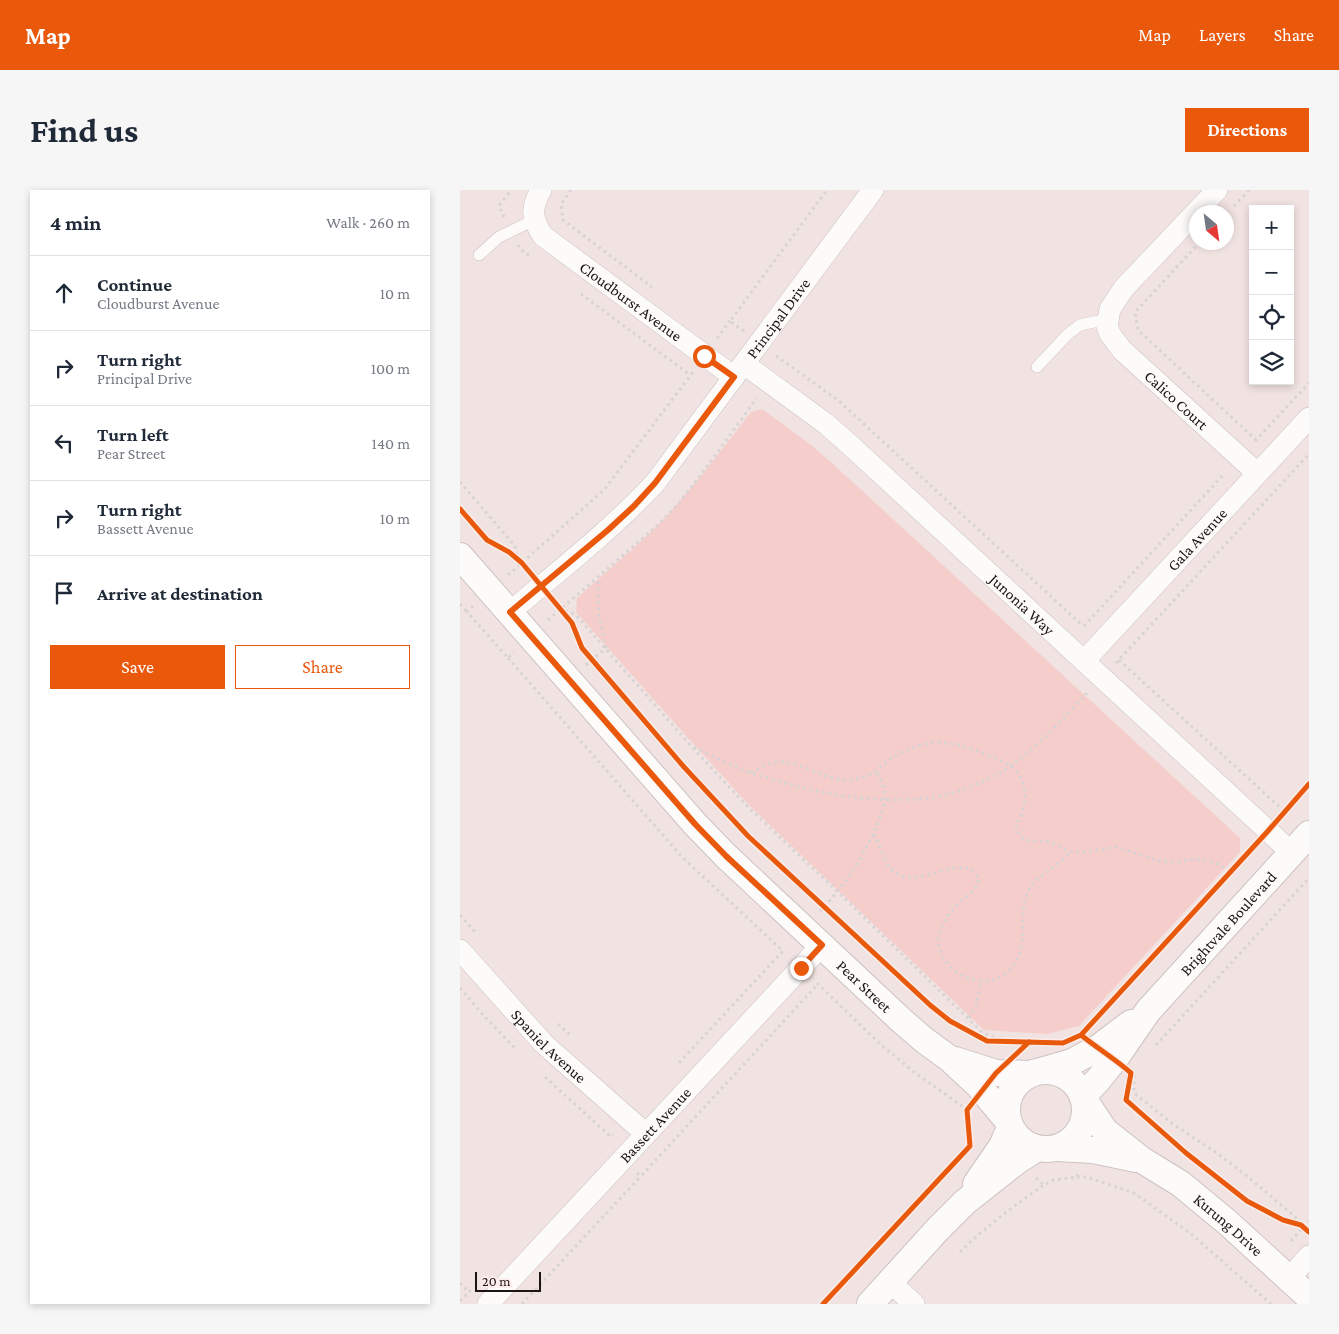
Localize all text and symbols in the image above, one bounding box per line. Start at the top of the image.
text: Map [25,22,71,49]
text: Map [1138,25,1171,45]
text: Layers [1199,25,1246,45]
text: Share [1274,25,1314,45]
button: Directions [1185,108,1309,152]
text: Find us [30,111,138,150]
north arrow [1189,205,1234,250]
map controls [1249,205,1294,385]
button: + [1249,205,1294,250]
text: 4 min [50,211,101,235]
text: Walk · 260 m [326,214,410,231]
button: − [1249,250,1294,295]
street label: Cloudburst Avenue [576,258,685,345]
text: Continue [97,274,172,295]
street label: Principal Drive [743,275,813,361]
icon: ahead [50,279,78,307]
text: 10 m [380,285,410,302]
text: Cloudburst Avenue [97,295,219,312]
button: locate [1249,295,1294,340]
button: layers [1249,340,1294,385]
route start [693,345,716,368]
text: Turn right [97,349,182,370]
icon: right [50,354,78,382]
text: 100 m [371,360,410,377]
street label: Calico Court [1141,367,1212,434]
text: Principal Drive [97,370,192,387]
text: Turn left [97,424,169,445]
icon: left [50,429,78,457]
text: 140 m [372,435,410,452]
text: Pear Street [97,445,165,462]
text: Turn right [97,499,182,520]
icon: right [50,504,78,532]
street label: Gala Avenue [1164,505,1230,574]
text: 10 m [380,510,410,527]
text: Bassett Avenue [97,520,193,537]
street label: Junonia Way [984,569,1058,640]
icon: arrive [50,579,78,607]
text: Arrive at destination [97,583,263,604]
button: Save [50,645,225,689]
button: Share [235,645,410,689]
street label: Brightvale Boulevard [1177,868,1280,979]
route end [790,957,813,980]
street label: Pear Street [834,957,896,1016]
street label: Spaniel Avenue [508,1006,590,1086]
street label: Bassett Avenue [616,1084,694,1166]
street label: Kurung Drive [1190,1190,1266,1260]
scale bar [475,1269,541,1292]
text: 20 m [482,1273,510,1289]

